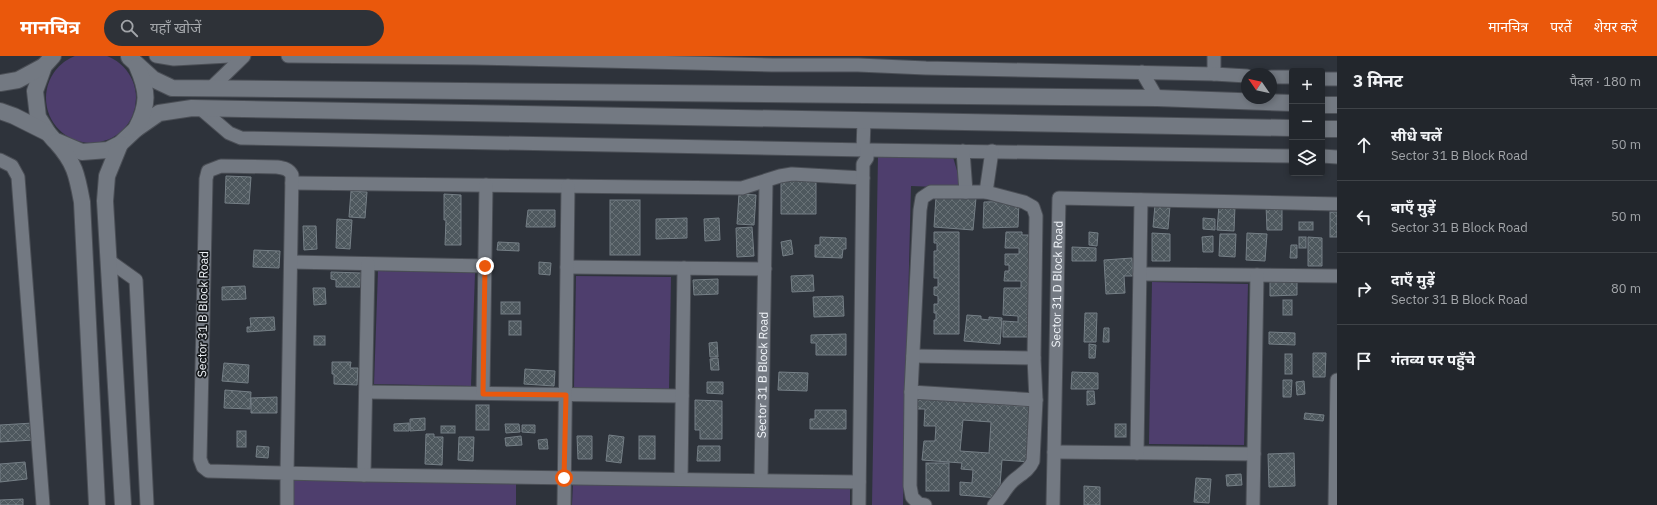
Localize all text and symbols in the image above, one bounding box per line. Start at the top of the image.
search box [104,10,384,46]
text: मानचित्र [20,15,80,39]
icon: search [118,17,140,39]
text: यहाँ खोजें [150,18,201,37]
text: मानचित्र [1488,18,1528,36]
text: परतें [1550,18,1572,36]
text: शेयर करें [1594,18,1637,36]
north arrow [1241,68,1277,104]
map controls [1289,68,1325,176]
button: + [1289,68,1325,104]
text: 3 मिनट [1353,70,1403,92]
text: पैदल · 180 m [1570,73,1641,90]
button: − [1289,104,1325,140]
text: सीधे चलें [1391,126,1442,145]
icon: ahead [1353,134,1375,156]
text: 50 m [1611,136,1641,153]
button: layers [1289,140,1325,176]
text: Sector 31 B Block Road [1391,147,1528,164]
text: बाएँ मुड़ें [1391,198,1436,217]
icon: left [1353,206,1375,228]
text: 50 m [1611,208,1641,225]
text: Sector 31 B Block Road [1391,219,1528,236]
street label: Sector 31 D Block Road [1048,221,1066,347]
street label: Sector 31 B Block Road [194,251,211,377]
route end [476,257,494,275]
text: दाएँ मुड़ें [1391,270,1435,289]
icon: right [1353,278,1375,300]
text: 80 m [1611,280,1641,297]
text: Sector 31 B Block Road [1391,291,1528,308]
street label: Sector 31 B Block Road [754,312,771,438]
icon: arrive [1353,350,1375,372]
text: गंतव्य पर पहुँचे [1391,350,1475,369]
route start [555,469,573,487]

